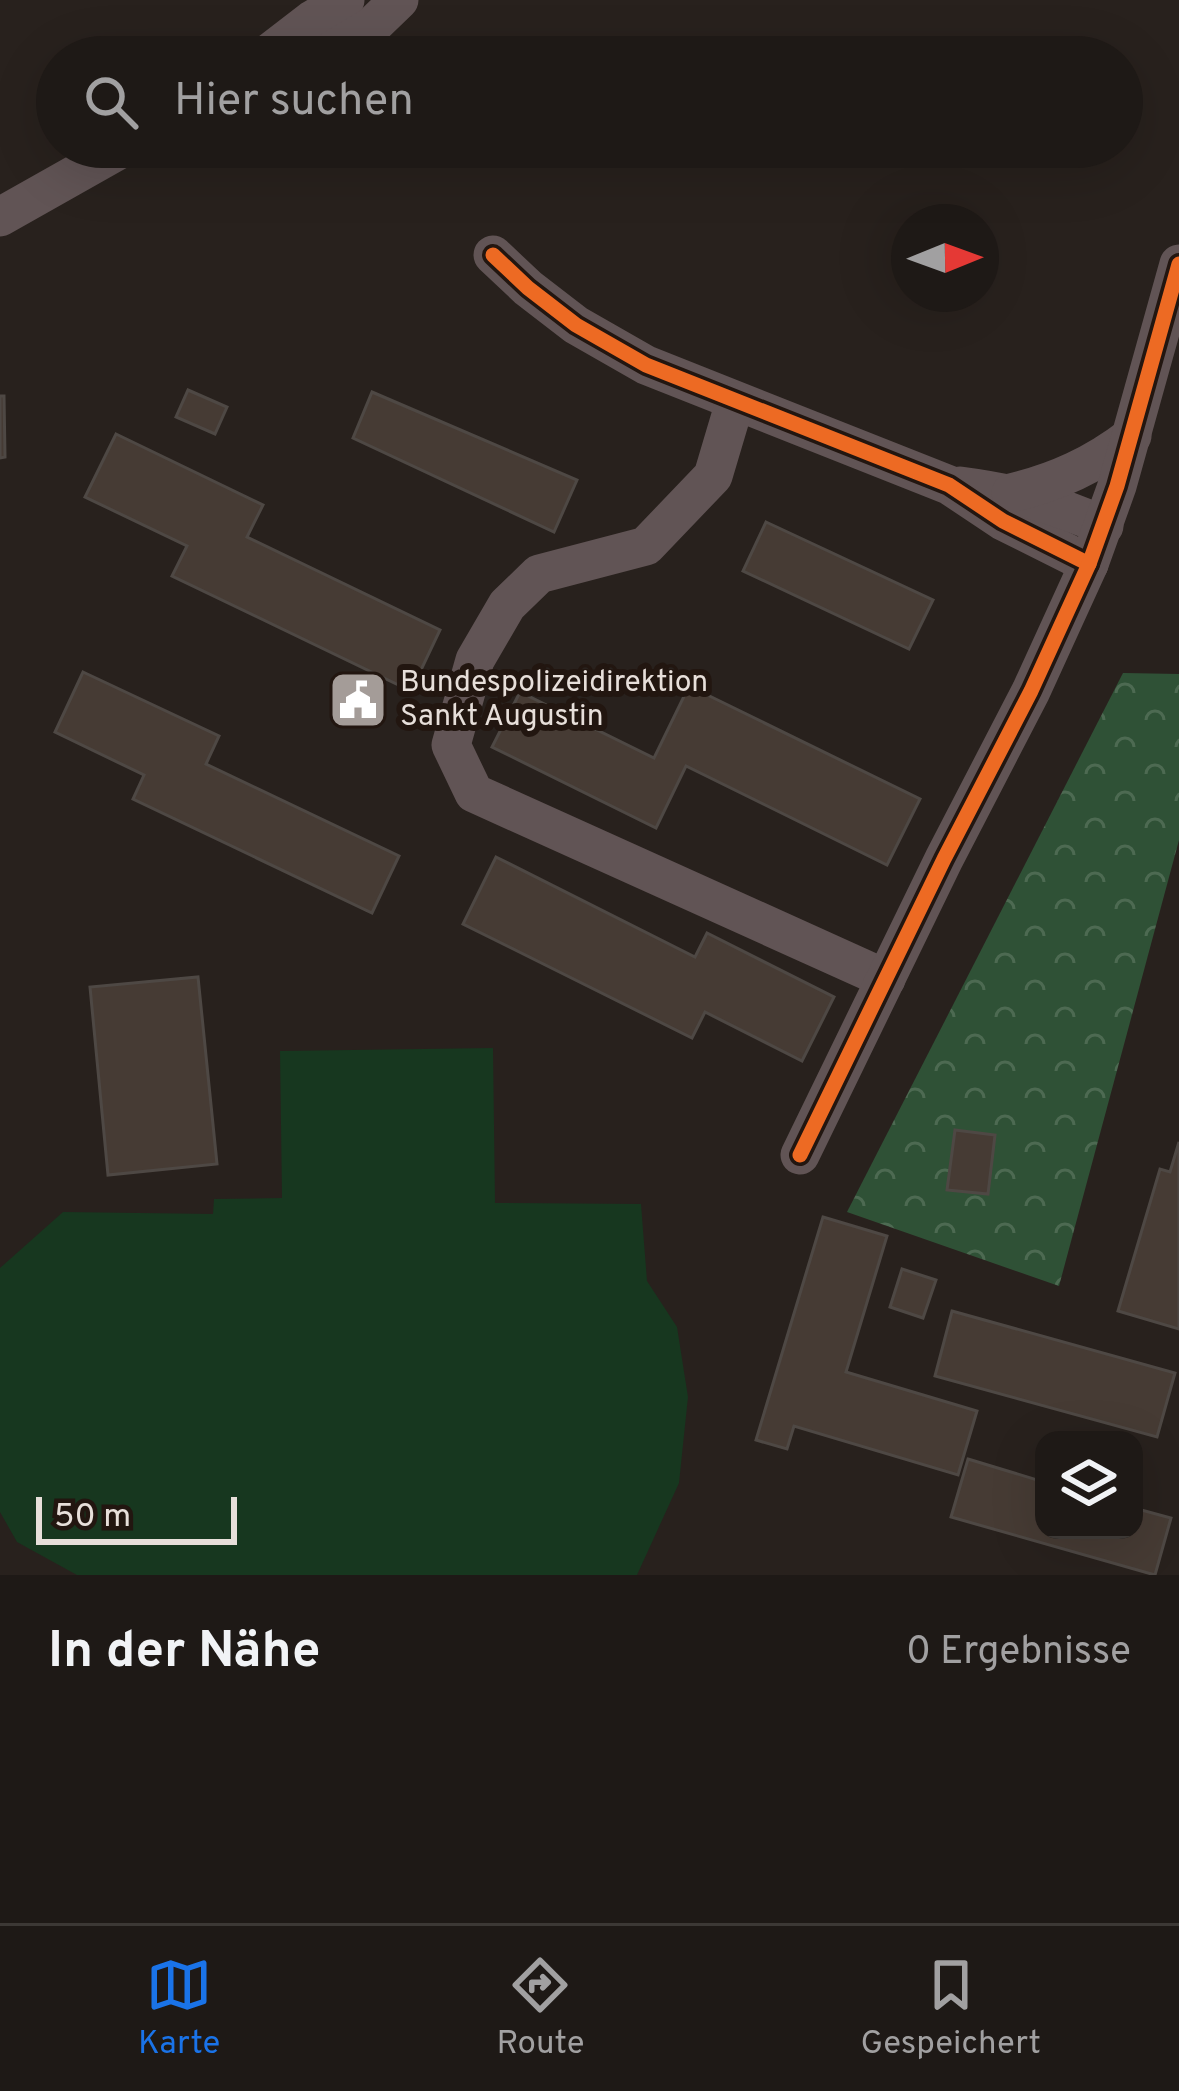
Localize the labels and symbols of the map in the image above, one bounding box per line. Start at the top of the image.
north arrow [891,204,999,312]
place label: Bundespolizeidirektion Sankt Augustin [400,665,708,736]
public building icon: Bundespolizeidirektion Sankt Augustin [327,669,389,731]
scale bar [36,1491,237,1544]

